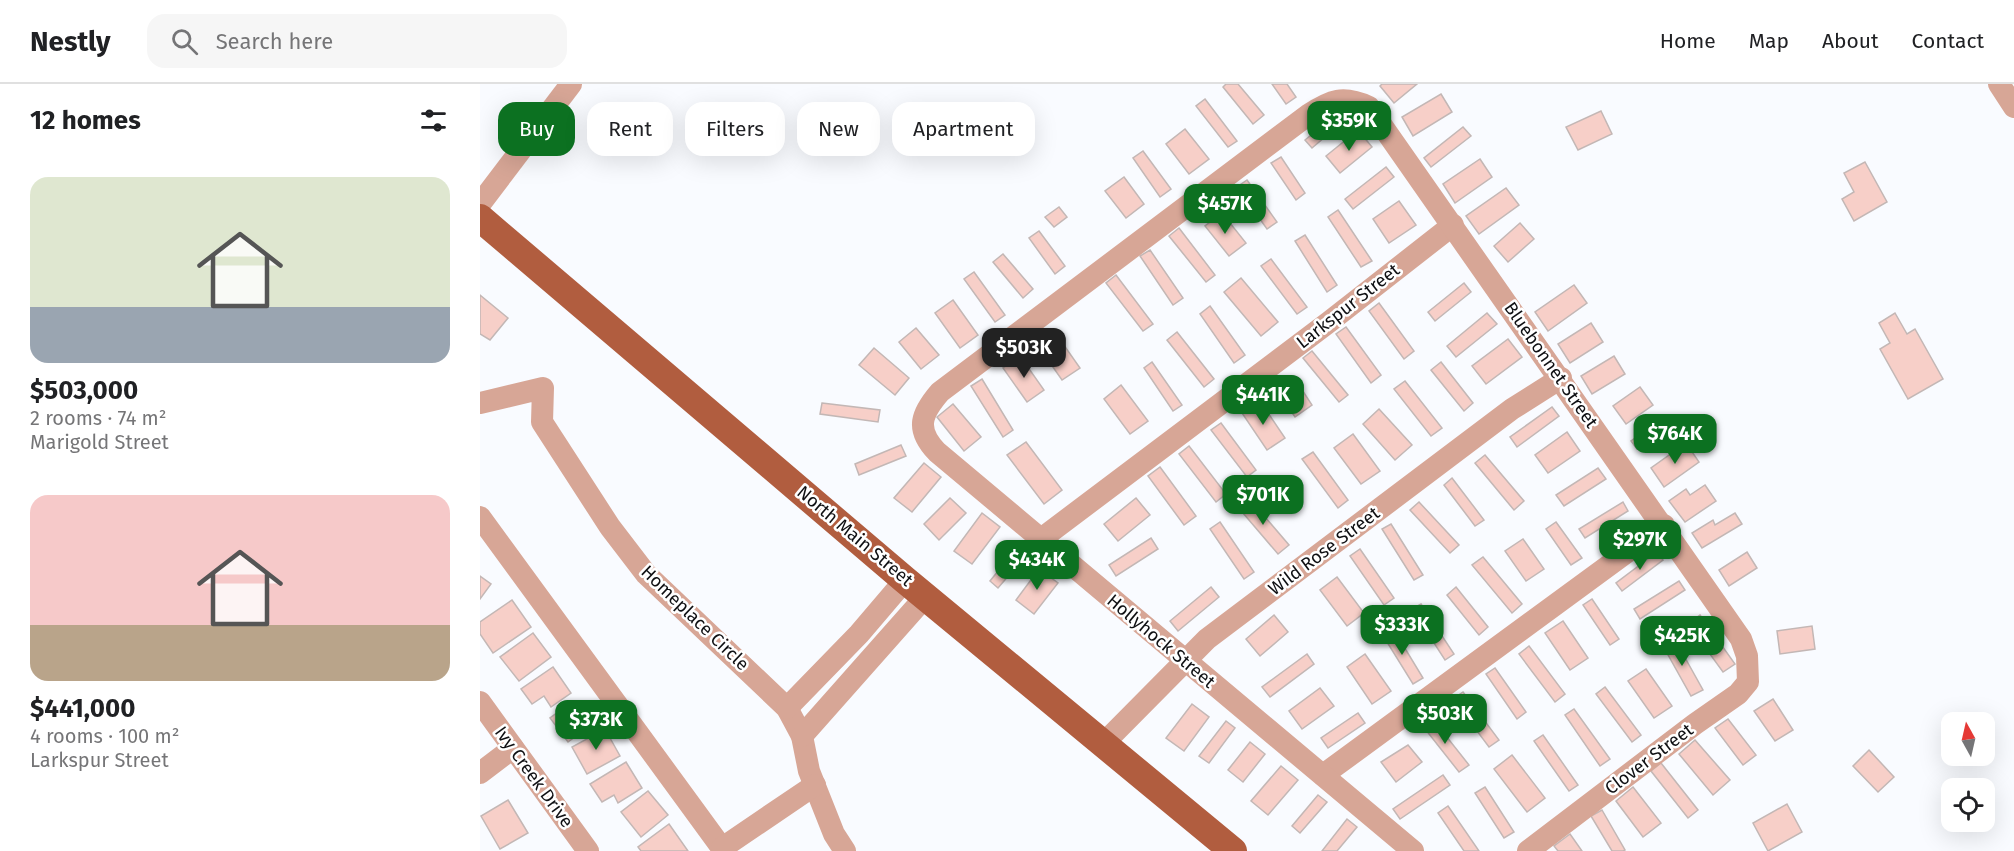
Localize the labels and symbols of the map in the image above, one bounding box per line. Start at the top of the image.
pin: $359K [1307,101,1391,152]
pin: $457K [1183,184,1267,235]
street label: Larkspur Street [1292,259,1404,353]
street label: Bluebonnet Street [1499,298,1603,433]
pin: $503K [982,328,1066,379]
pin: $441K [1221,375,1305,426]
pin: $764K [1633,414,1717,465]
pin: $701K [1221,475,1305,526]
street label: North Main Street [793,481,918,591]
street label: Wild Rose Street [1264,502,1384,600]
pin: $297K [1598,520,1682,571]
pin: $434K [995,540,1079,591]
street label: Homeplace Circle [636,561,754,675]
street label: Hollyhock Street [1102,589,1220,693]
pin: $333K [1360,605,1444,656]
pin: $425K [1640,616,1724,667]
pin: $503K [1403,694,1487,745]
pin: $373K [554,700,638,751]
north arrow [1941,712,1995,766]
street label: Clover Street [1601,718,1698,799]
street label: Ivy Creek Drive [490,722,578,832]

